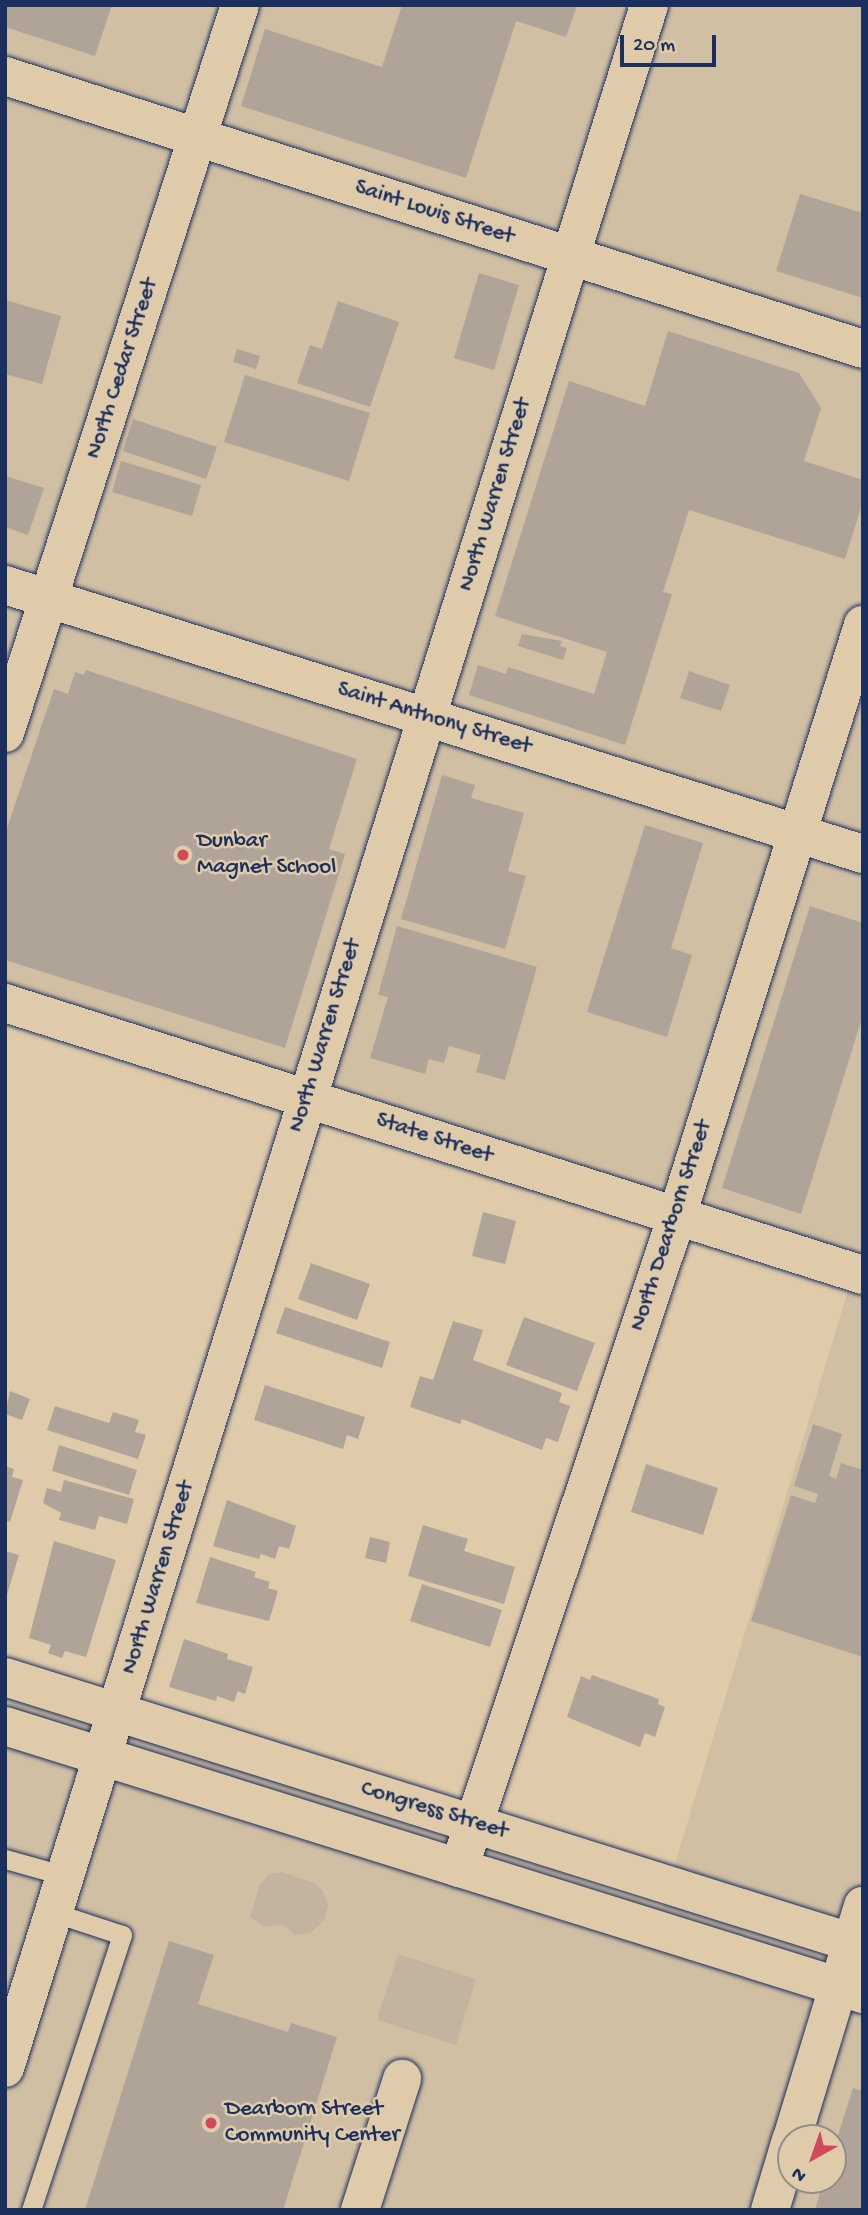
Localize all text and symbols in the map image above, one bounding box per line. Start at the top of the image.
scale bar [623,21,719,65]
text: 20 m [633,34,675,59]
street label: Saint Louis Street [351,174,517,252]
street label: North Cedar Street [81,275,165,463]
street label: North Warren Street [453,395,539,595]
street label: Saint Anthony Street [334,676,534,762]
place label: Dunbar Magnet School [197,828,336,882]
marker: Dunbar Magnet School [175,847,191,863]
street label: North Warren Street [283,936,369,1136]
street label: State Street [372,1107,496,1171]
street label: North Dearborn Street [625,1117,719,1335]
street label: North Warren Street [116,1478,202,1678]
street label: Congress Street [357,1776,511,1846]
place label: Dearborn Street Community Center [225,2096,400,2150]
marker: Dearborn Street Community Center [203,2115,219,2131]
north arrow [777,2124,847,2194]
text: N [787,2161,812,2187]

